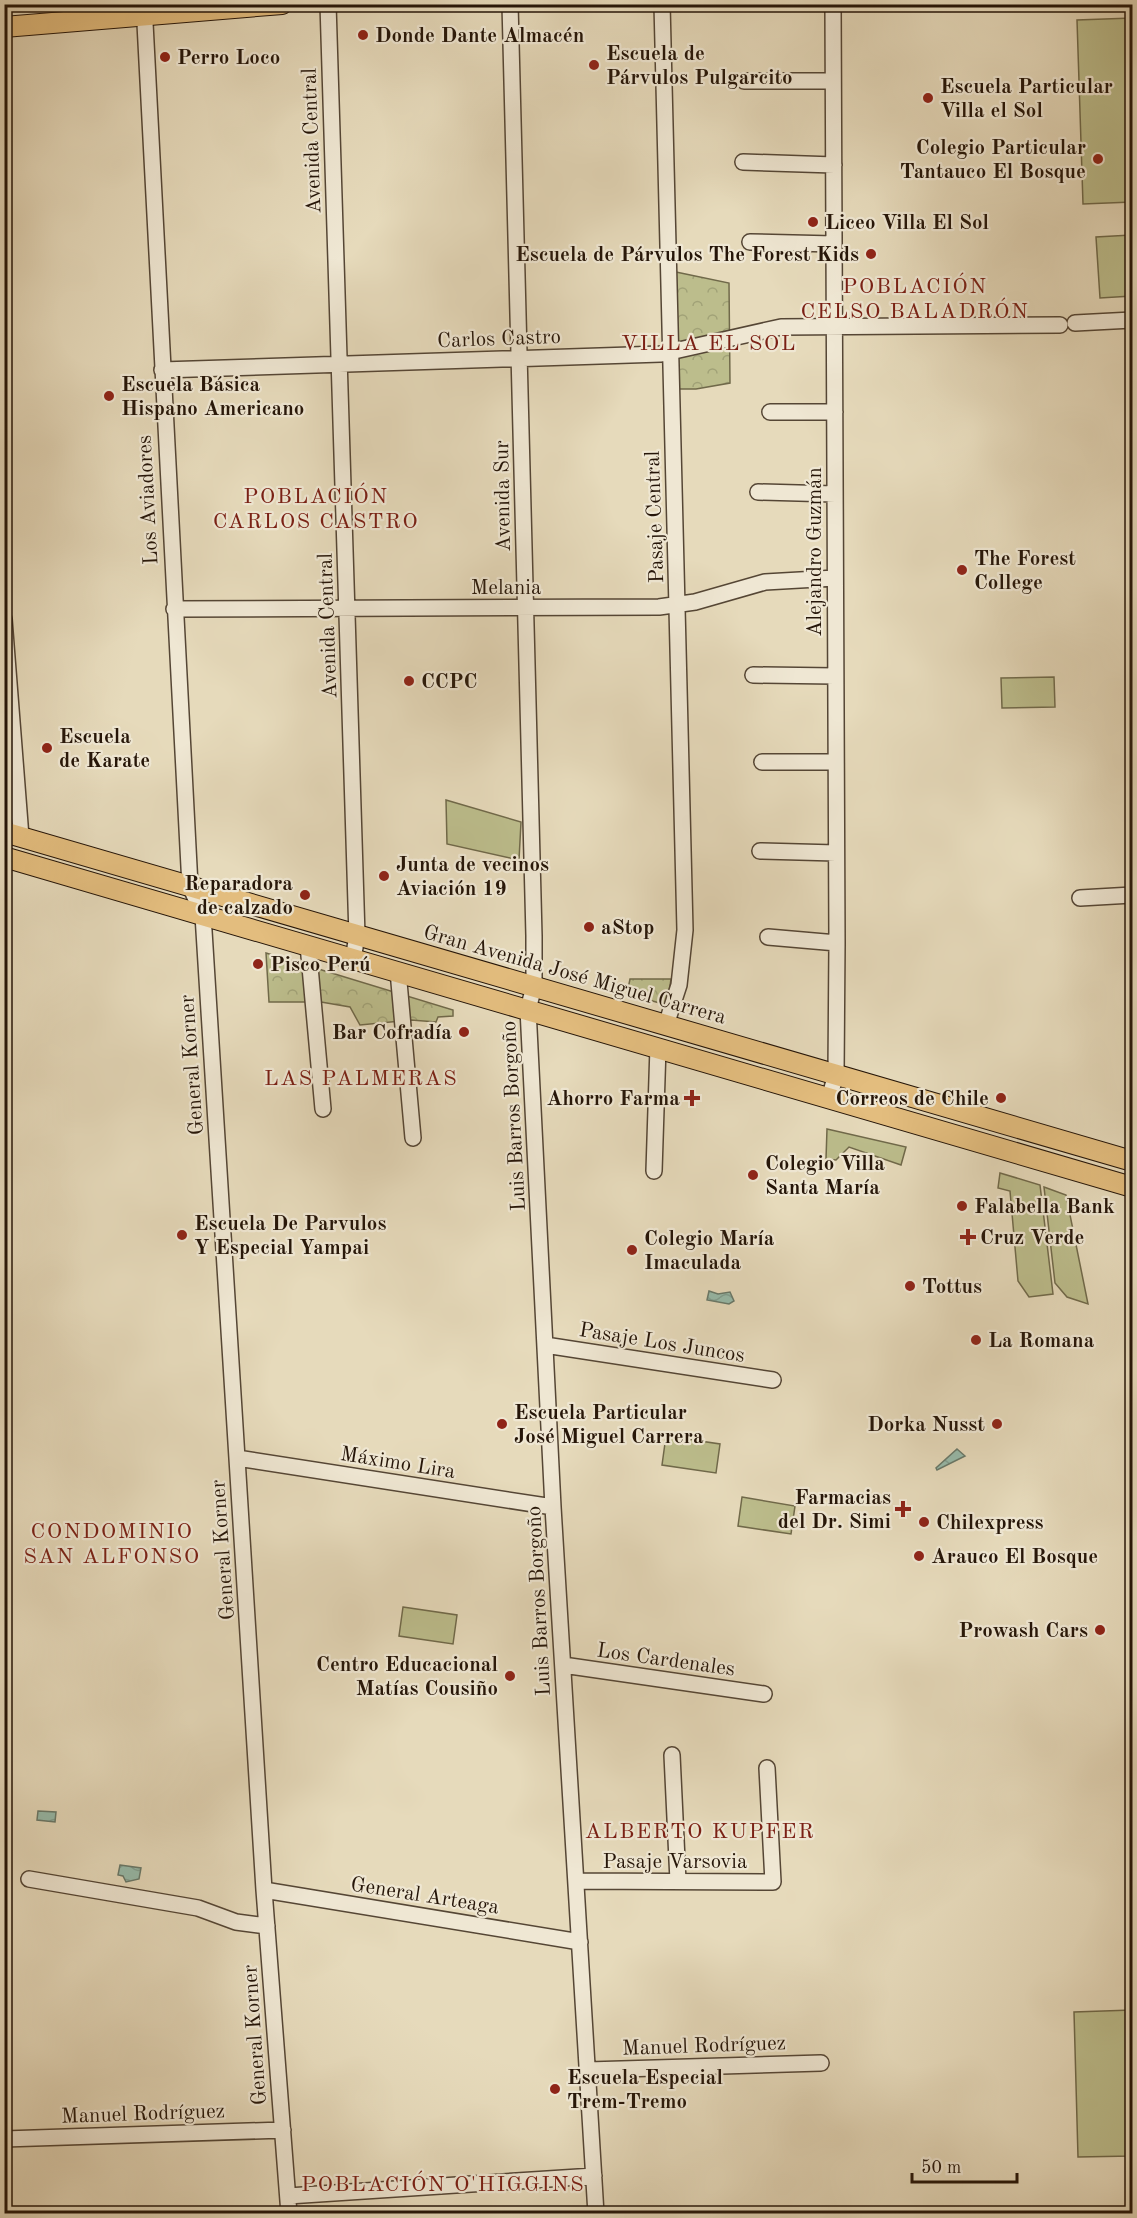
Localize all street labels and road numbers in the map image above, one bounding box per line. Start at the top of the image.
street label: Avenida Central [299,67,326,214]
street label: Carlos Castro [437,327,561,352]
street label: Los Aviadores [135,434,162,565]
street label: Avenida Sur [492,440,515,552]
street label: Pasaje Central [643,450,668,584]
street label: Alejandro Guzmán [805,467,826,637]
street label: Avenida Central [315,552,342,699]
street label: Melania [471,578,541,599]
street label: Gran Avenida José Miguel Carrera [421,922,728,1029]
street label: General Korner [177,994,208,1136]
street label: Luis Barros Borgoño [499,1020,530,1212]
street label: Pasaje Los Juncos [577,1320,746,1367]
street label: Máximo Lira [339,1444,457,1483]
street label: General Korner [208,1479,239,1621]
street label: Luis Barros Borgoño [524,1505,555,1697]
street label: Los Cardenales [595,1640,736,1681]
street label: Pasaje Varsovia [603,1852,747,1873]
street label: General Arteaga [349,1874,501,1919]
street label: General Korner [240,1964,271,2106]
street label: Manuel Rodríguez [622,2033,786,2060]
street label: Manuel Rodríguez [61,2101,225,2128]

